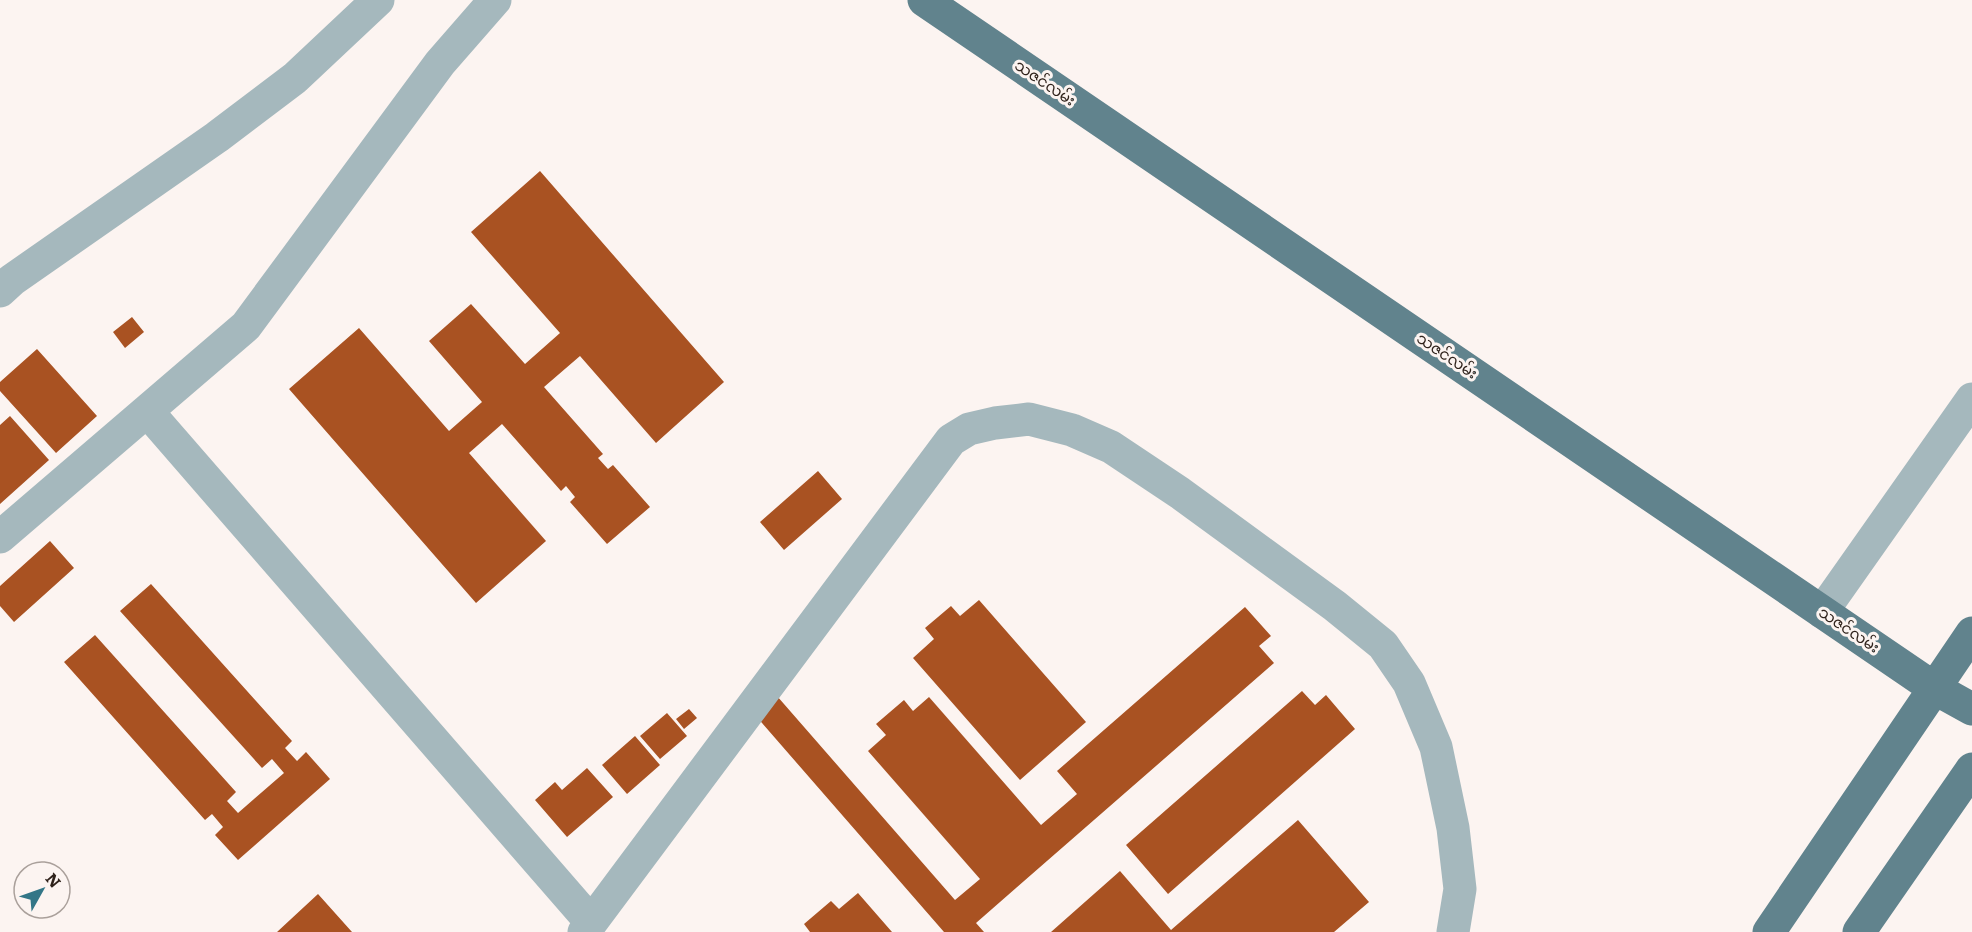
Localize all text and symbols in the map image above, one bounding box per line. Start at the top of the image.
street label: သဇင်လမ်း [1011,53,1081,111]
street label: သဇင်လမ်း [1413,326,1483,384]
street label: သဇင်လမ်း [1815,600,1885,658]
north arrow [12,860,72,920]
text: N [41,867,68,893]

